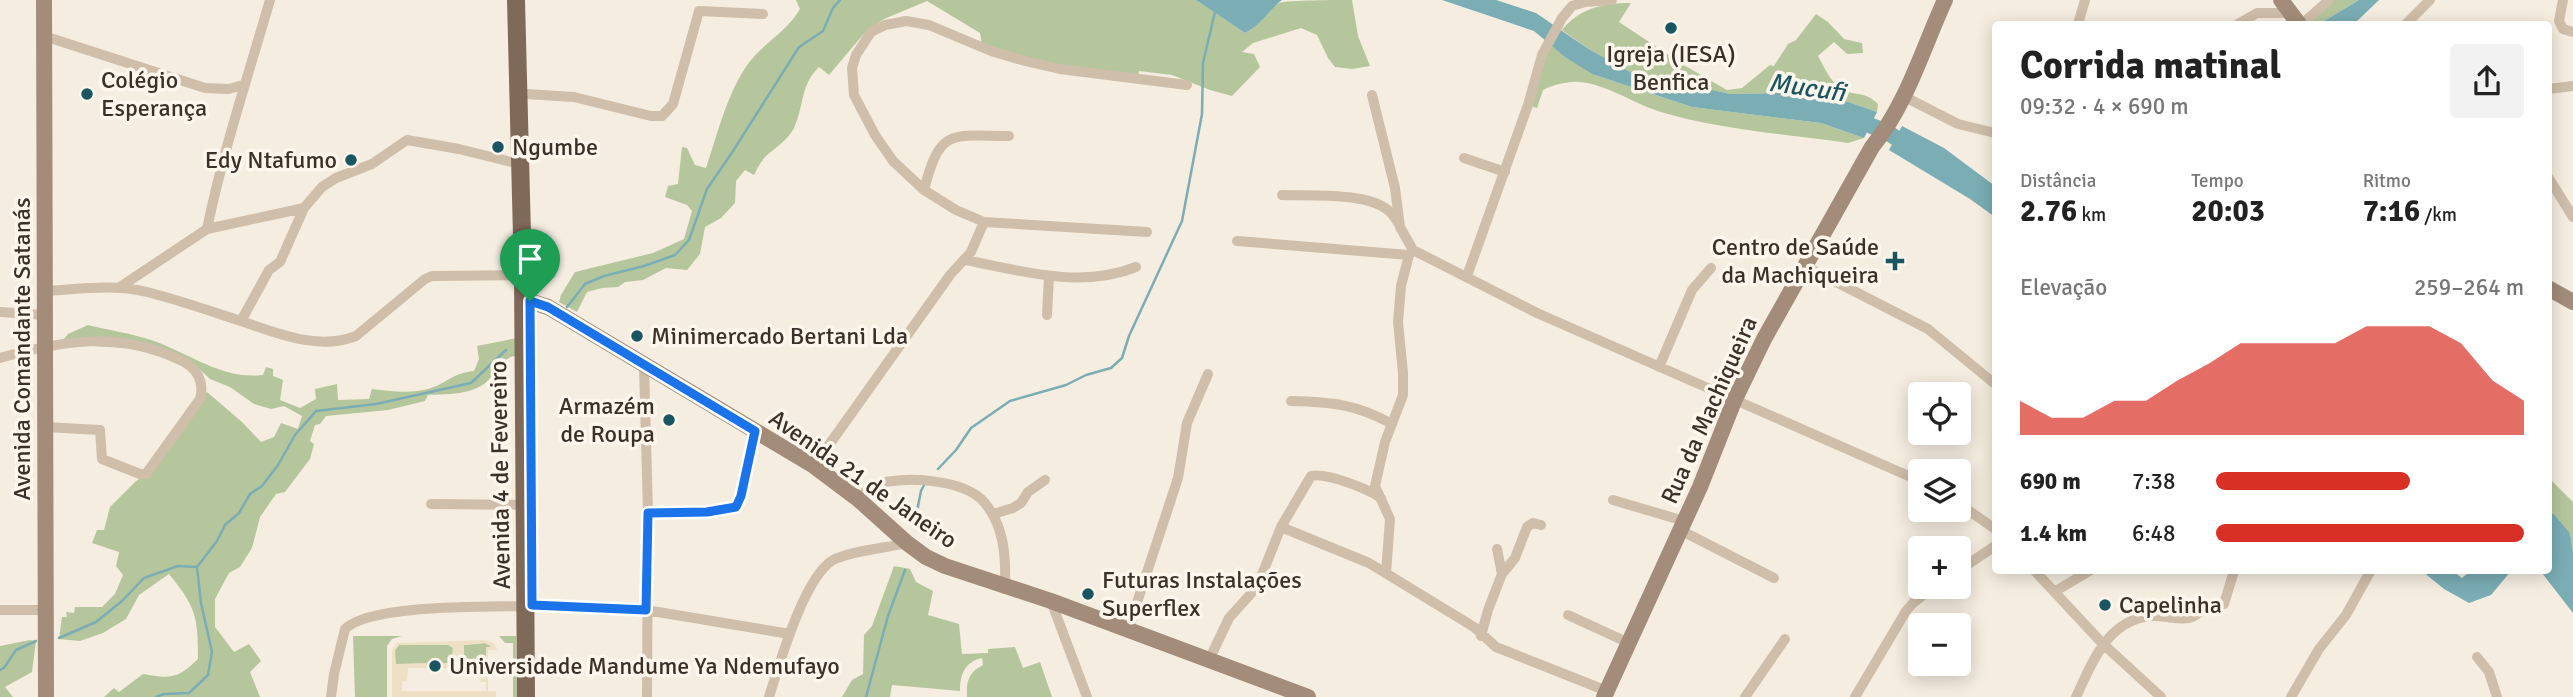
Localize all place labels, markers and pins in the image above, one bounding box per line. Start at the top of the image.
marker: Igreja (IESA) Benfica [1663,20,1679,36]
place label: Igreja (IESA) Benfica [1606,39,1736,97]
place label: Colégio Esperança [101,65,207,123]
marker: Colégio Esperança [79,86,95,102]
place label: Ngumbe [512,132,598,162]
marker: Ngumbe [490,139,506,155]
place label: Edy Ntafumo [205,145,337,175]
marker: Edy Ntafumo [343,152,359,168]
pin [500,229,560,301]
place label: Centro de Saúde da Machiqueira [1712,232,1879,290]
marker: Centro de Saúde da Machiqueira [1885,251,1905,271]
place label: Minimercado Bertani Lda [651,321,908,351]
marker: Minimercado Bertani Lda [629,328,645,344]
place label: Armazém de Roupa [559,391,655,449]
marker: Armazém de Roupa [661,412,677,428]
place label: Futuras Instalações Superflex [1102,565,1302,623]
marker: Futuras Instalações Superflex [1080,586,1096,602]
place label: Capelinha [2119,590,2222,620]
marker: Capelinha [2097,597,2113,613]
place label: Universidade Mandume Ya Ndemufayo [449,651,840,681]
marker: Universidade Mandume Ya Ndemufayo [427,658,443,674]

